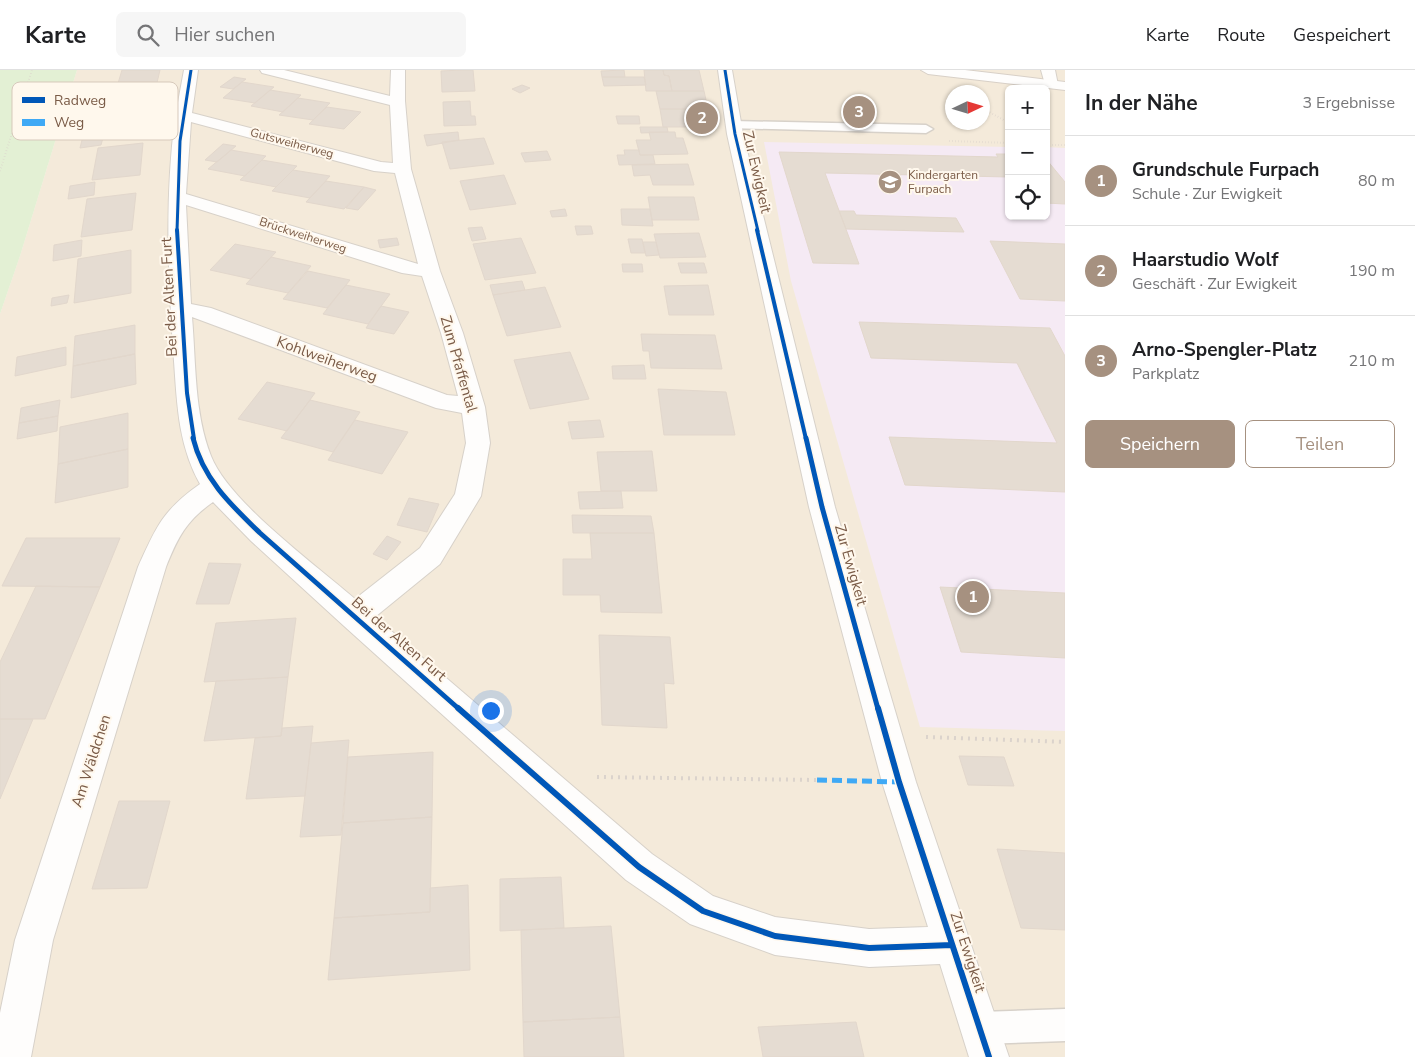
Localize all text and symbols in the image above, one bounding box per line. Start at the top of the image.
search box [116,12,466,57]
text: Karte [25,19,86,51]
icon: search [134,21,162,49]
text: Hier suchen [174,22,275,48]
text: Karte [1146,23,1189,47]
text: Route [1217,23,1265,47]
text: Gespeichert [1293,23,1390,47]
legend [12,82,178,140]
north arrow [945,85,990,130]
map controls [1005,85,1050,220]
button: + [1005,85,1050,130]
text: In der Nähe [1085,89,1198,117]
text: Radweg [54,91,106,110]
text: 3 Ergebnisse [1302,92,1395,114]
pin: 3 [843,93,875,131]
pin: 2 [686,99,718,137]
text: Weg [54,113,84,132]
street label: Gutsweiherweg [249,124,335,162]
street label: Zur Ewigkeit [738,129,776,216]
button: − [1005,130,1050,175]
text: Grundschule Furpach [1132,157,1319,183]
place label: Kindergarten Furpach [908,167,978,197]
school or university icon: Kindergarten Furpach [877,169,903,195]
text: 1 [1096,170,1106,192]
text: 80 m [1358,170,1395,192]
button: locate [1005,175,1050,220]
text: Schule · Zur Ewigkeit [1132,183,1282,205]
street label: Brückweiherweg [257,213,349,257]
street label: Bei der Alten Furt [156,236,182,357]
text: Haarstudio Wolf [1132,247,1278,273]
text: 2 [1096,260,1106,282]
text: 190 m [1348,260,1395,282]
text: Geschäft · Zur Ewigkeit [1132,273,1297,295]
street label: Zum Pfaffental [436,313,483,415]
street label: Kohlweiherweg [274,331,380,387]
text: Arno-Spengler-Platz [1132,337,1317,363]
text: 3 [1096,350,1106,372]
text: 210 m [1348,350,1395,372]
text: Parkplatz [1132,363,1200,385]
button: Speichern [1085,420,1235,468]
button: Teilen [1245,420,1395,468]
street label: Zur Ewigkeit [830,522,872,609]
pin: 1 [957,578,989,616]
street label: Bei der Alten Furt [347,592,451,686]
your location [478,698,504,724]
street label: Am Wäldchen [67,712,115,810]
street label: Zur Ewigkeit [946,909,991,996]

